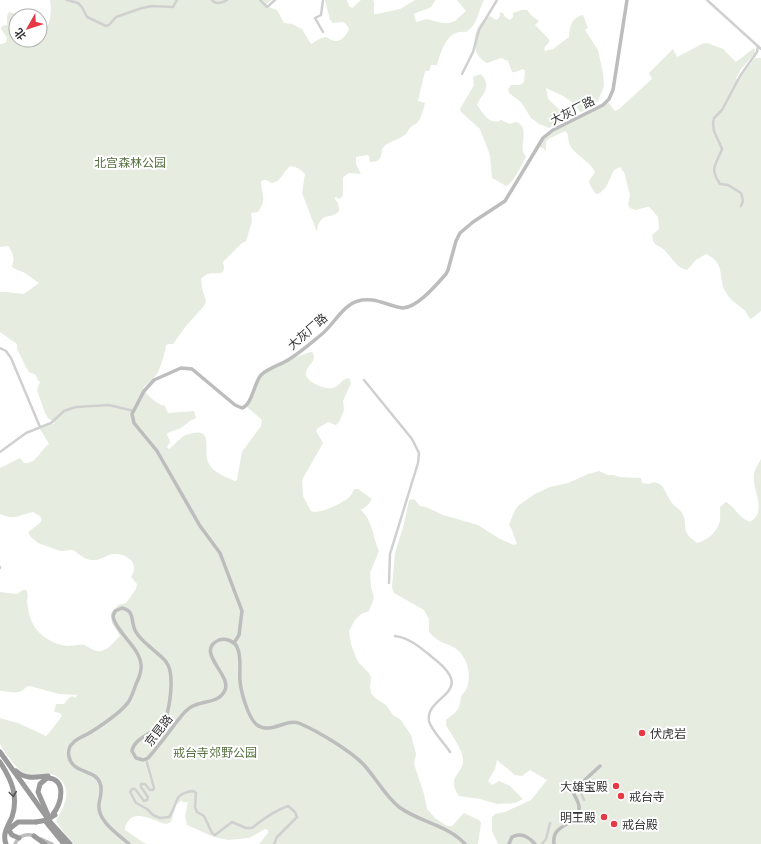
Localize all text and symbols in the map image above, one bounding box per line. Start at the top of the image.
north arrow [8,8,48,48]
text: 北 [11,26,28,43]
street label: 大灰厂路 [547,93,597,127]
park label: 北宫森林公园 [94,155,166,169]
street label: 大灰厂路 [284,310,330,352]
street label: 京昆路 [141,712,175,748]
place label: 伏虎岩 [650,726,686,740]
marker: 伏虎岩 [637,728,647,738]
park label: 戒台寺郊野公园 [173,745,257,759]
place label: 大雄宝殿 [560,779,608,793]
marker: 大雄宝殿 [611,781,621,791]
place label: 戒台寺 [629,789,665,803]
one-way arrow [9,791,18,797]
marker: 戒台寺 [616,791,626,801]
place label: 明王殿 [560,810,596,824]
marker: 明王殿 [599,812,609,822]
place label: 戒台殿 [622,817,658,831]
marker: 戒台殿 [609,819,619,829]

